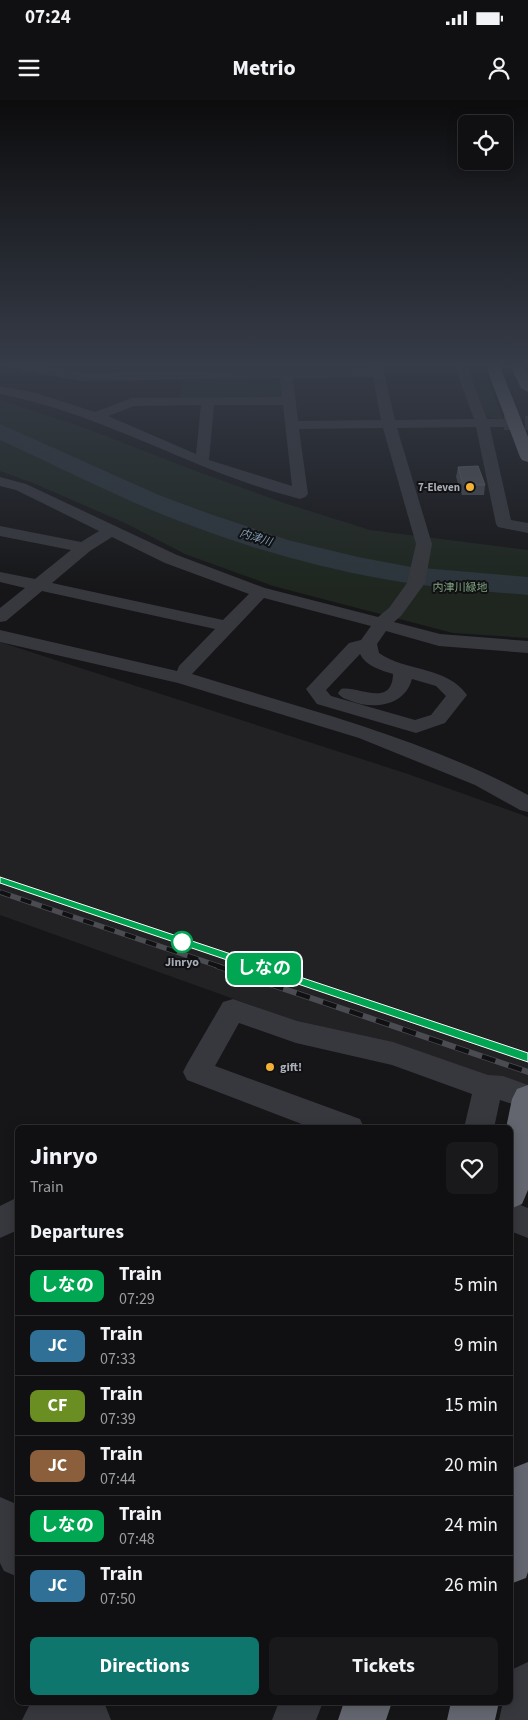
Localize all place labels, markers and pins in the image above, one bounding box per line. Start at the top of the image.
place label: 7-Eleven [418,480,460,495]
marker: 7-Eleven [464,481,476,493]
marker: Jinryo [171,931,193,953]
place label: Jinryo [165,954,199,971]
place label: gift! [280,1059,302,1076]
marker: gift! [264,1061,276,1073]

